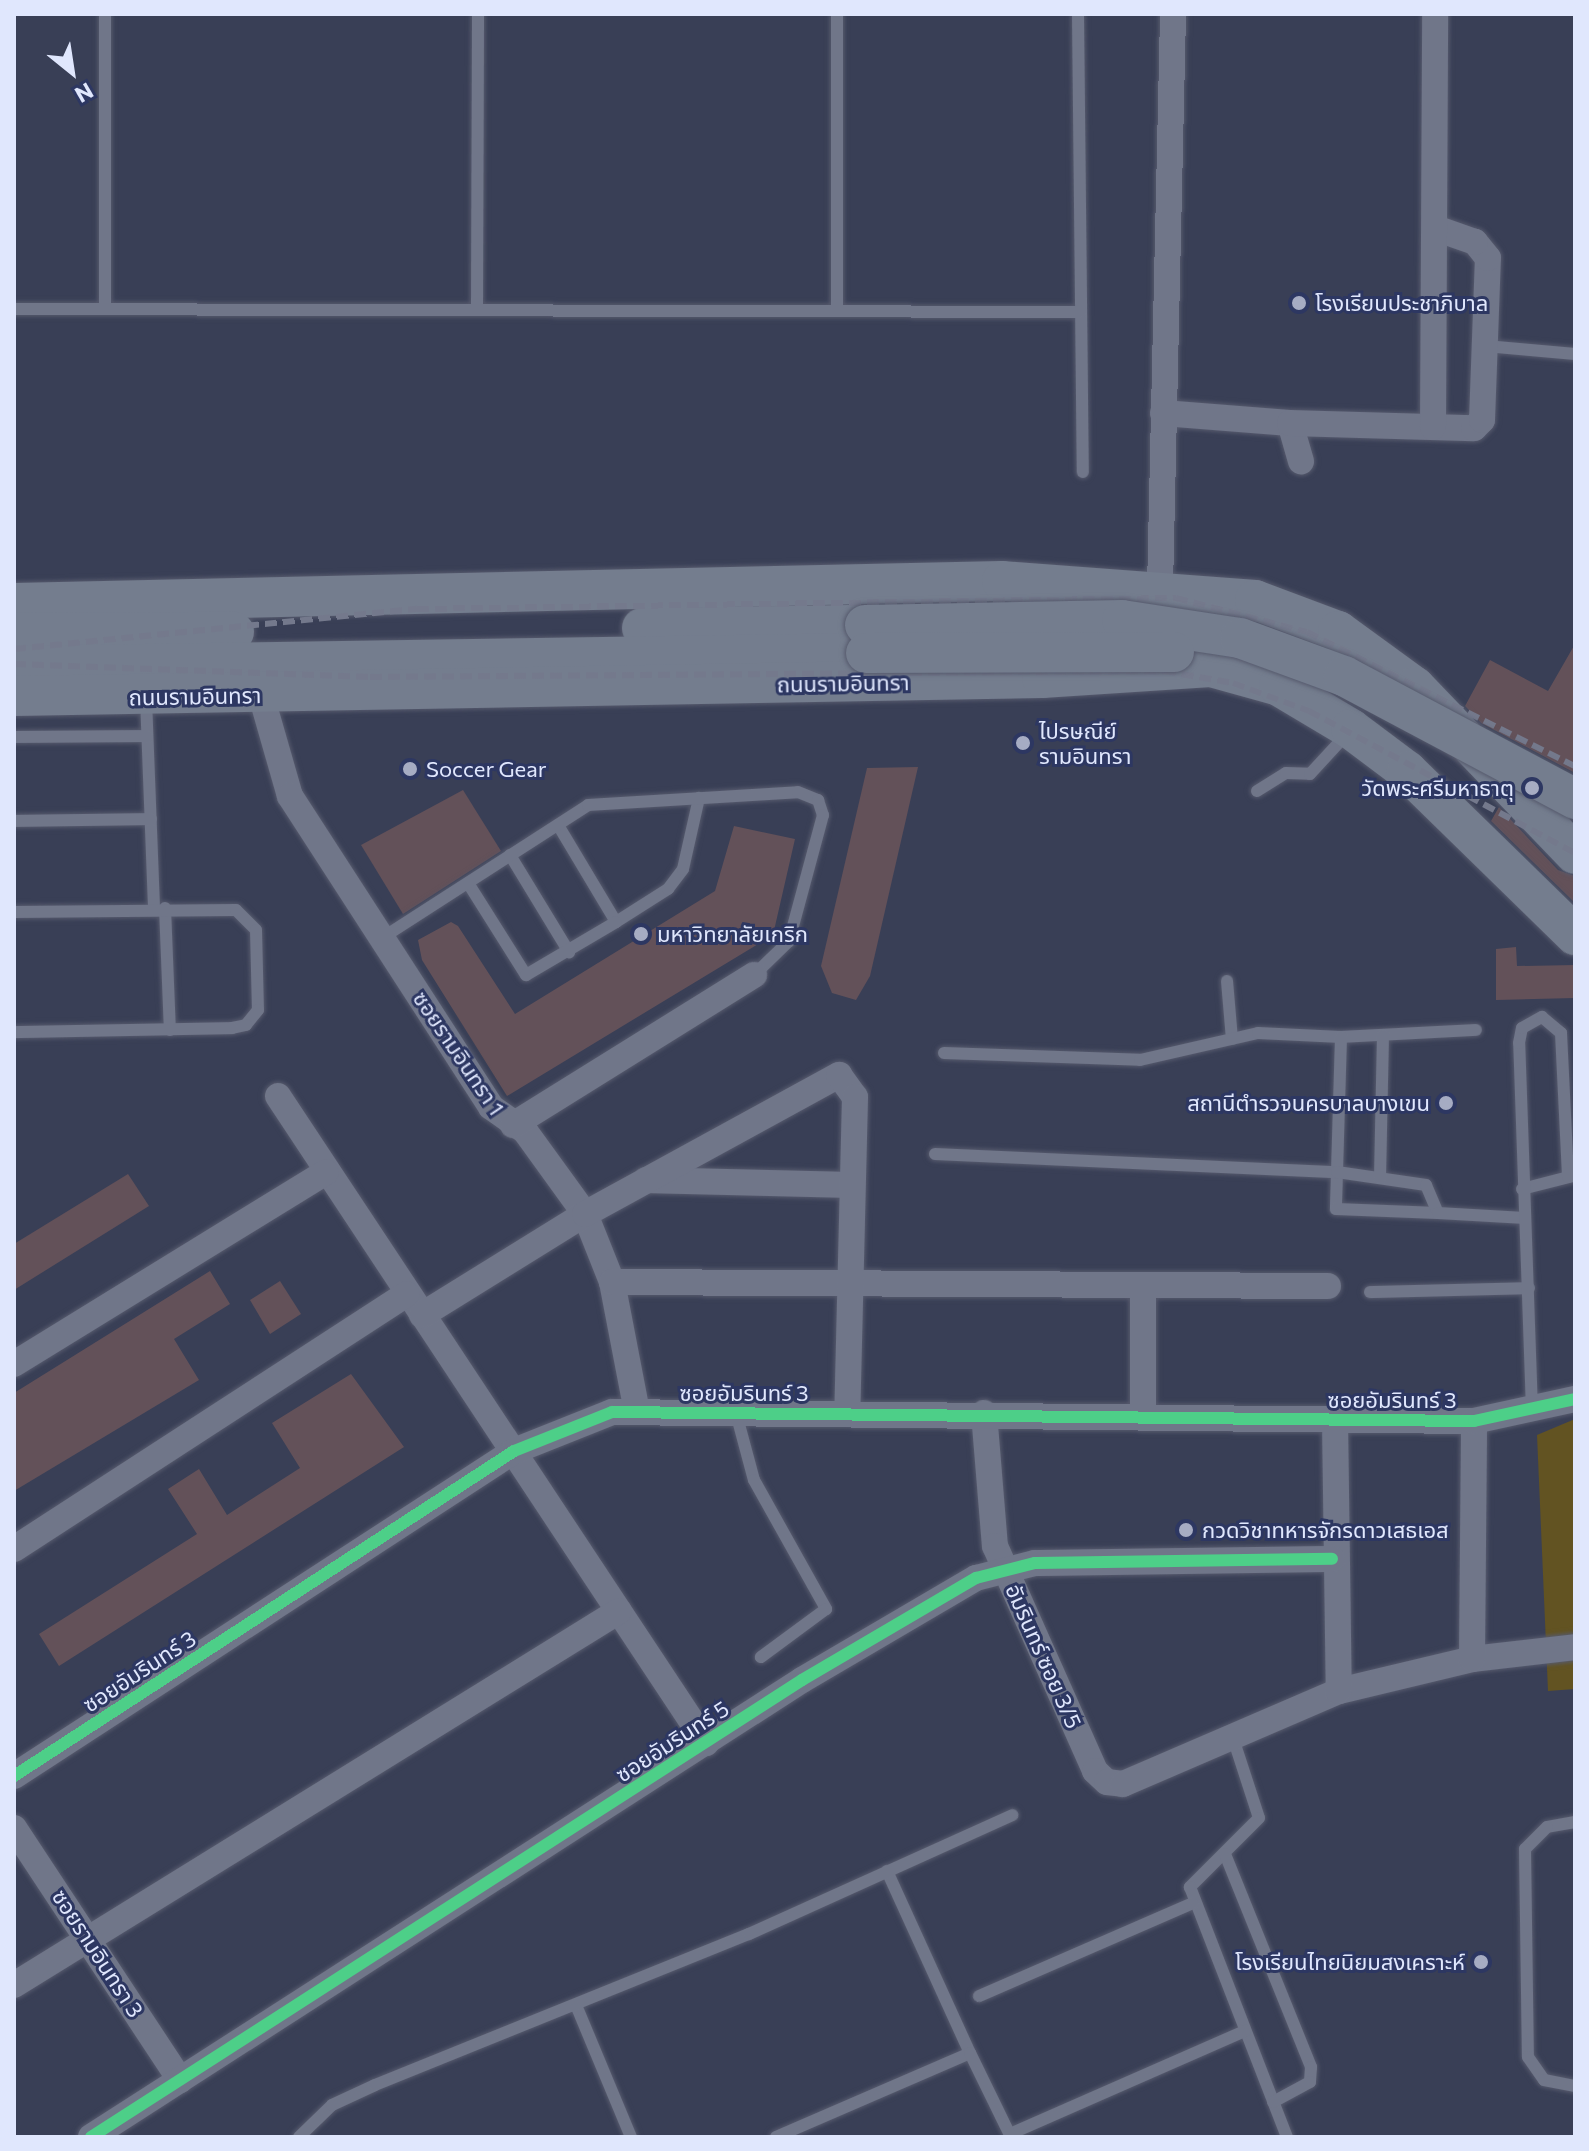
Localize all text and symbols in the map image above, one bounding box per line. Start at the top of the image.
north arrow [32,32,112,112]
text: N [70,77,98,109]
place label: โรงเรียนประชาภิบาล [1315,290,1488,316]
marker: โรงเรียนประชาภิบาล [1290,294,1308,312]
street label: ถนนรามอินทรา [776,669,910,697]
street label: ถนนรามอินทรา [128,682,262,710]
place label: ไปรษณีย์ รามอินทรา [1039,717,1131,768]
marker: ไปรษณีย์ รามอินทรา [1014,734,1032,752]
place label: Soccer Gear [426,756,546,782]
marker: Soccer Gear [401,760,419,778]
place label: วัดพระศรีมหาธาตุ [1361,775,1514,801]
marker: วัดพระศรีมหาธาตุ [1521,777,1543,799]
place label: มหาวิทยาลัยเกริก [657,921,808,947]
marker: มหาวิทยาลัยเกริก [632,925,650,943]
street label: ซอยรามอินทรา 1 [408,986,510,1120]
place label: สถานีตำรวจนครบาลบางเขน [1187,1090,1430,1116]
marker: สถานีตำรวจนครบาลบางเขน [1437,1094,1455,1112]
street label: ซอยอัมรินทร์ 3 [679,1380,809,1406]
street label: ซอยอัมรินทร์ 3 [1327,1387,1457,1413]
place label: กวดวิชาทหารจักรดาวเสธเอส [1202,1517,1449,1543]
marker: กวดวิชาทหารจักรดาวเสธเอส [1177,1521,1195,1539]
street label: อัมรินทร์ ซอย 3/5 [1000,1580,1088,1732]
street label: ซอยอัมรินทร์ 3 [78,1625,200,1717]
street label: ซอยอัมรินทร์ 5 [611,1695,733,1787]
street label: ซอยรามอินทรา 3 [47,1884,149,2022]
place label: โรงเรียนไทยนิยมสงเคราะห์ [1235,1949,1465,1975]
marker: โรงเรียนไทยนิยมสงเคราะห์ [1472,1953,1490,1971]

